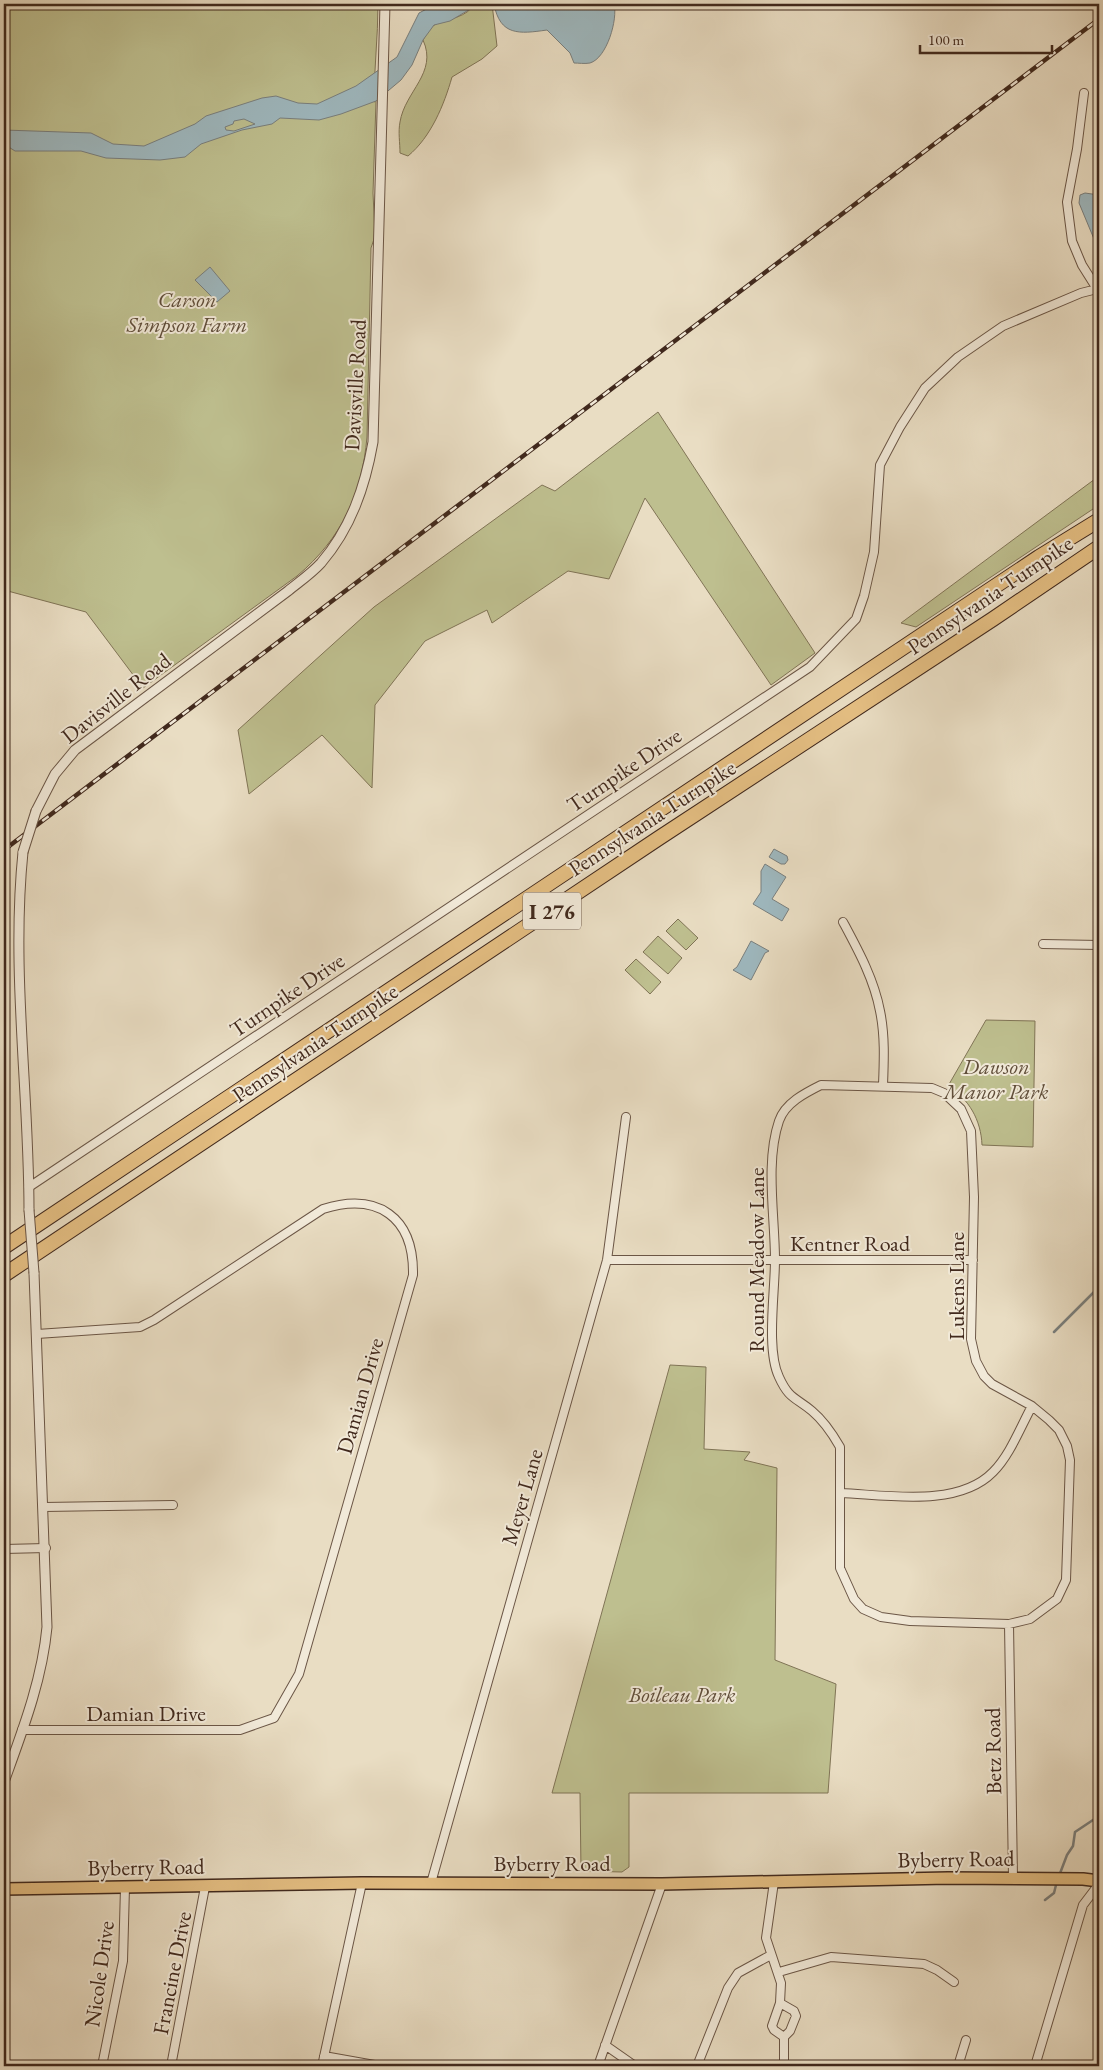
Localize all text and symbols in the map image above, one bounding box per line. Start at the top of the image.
scale bar [920,22,1053,54]
text: 100 m [928,30,965,49]
park label: Carson Simpson Farm [126,285,247,339]
street label: Davisville Road [337,318,373,452]
street label: Pennsylvania Turnpike [902,529,1079,661]
street label: Davisville Road [55,646,177,750]
street label: Turnpike Drive [561,721,687,819]
street label: Pennsylvania Turnpike [563,753,742,883]
road number: I 276 [523,892,581,929]
street label: Turnpike Drive [224,946,350,1044]
street label: Pennsylvania Turnpike [227,977,404,1109]
park label: Dawson Manor Park [941,1052,1049,1106]
street label: Round Meadow Lane [742,1167,771,1353]
street label: Kentner Road [790,1229,911,1258]
street label: Lukens Lane [942,1231,971,1340]
street label: Damian Drive [330,1334,391,1458]
street label: Meyer Lane [494,1445,550,1549]
park label: Boileau Park [628,1680,735,1709]
street label: Damian Drive [86,1699,206,1728]
street label: Betz Road [978,1706,1008,1795]
street label: Byberry Road [897,1843,1016,1875]
street label: Byberry Road [493,1849,611,1878]
street label: Byberry Road [87,1851,206,1883]
street label: Francine Drive [146,1909,198,2037]
street label: Nicole Drive [77,1919,121,2029]

